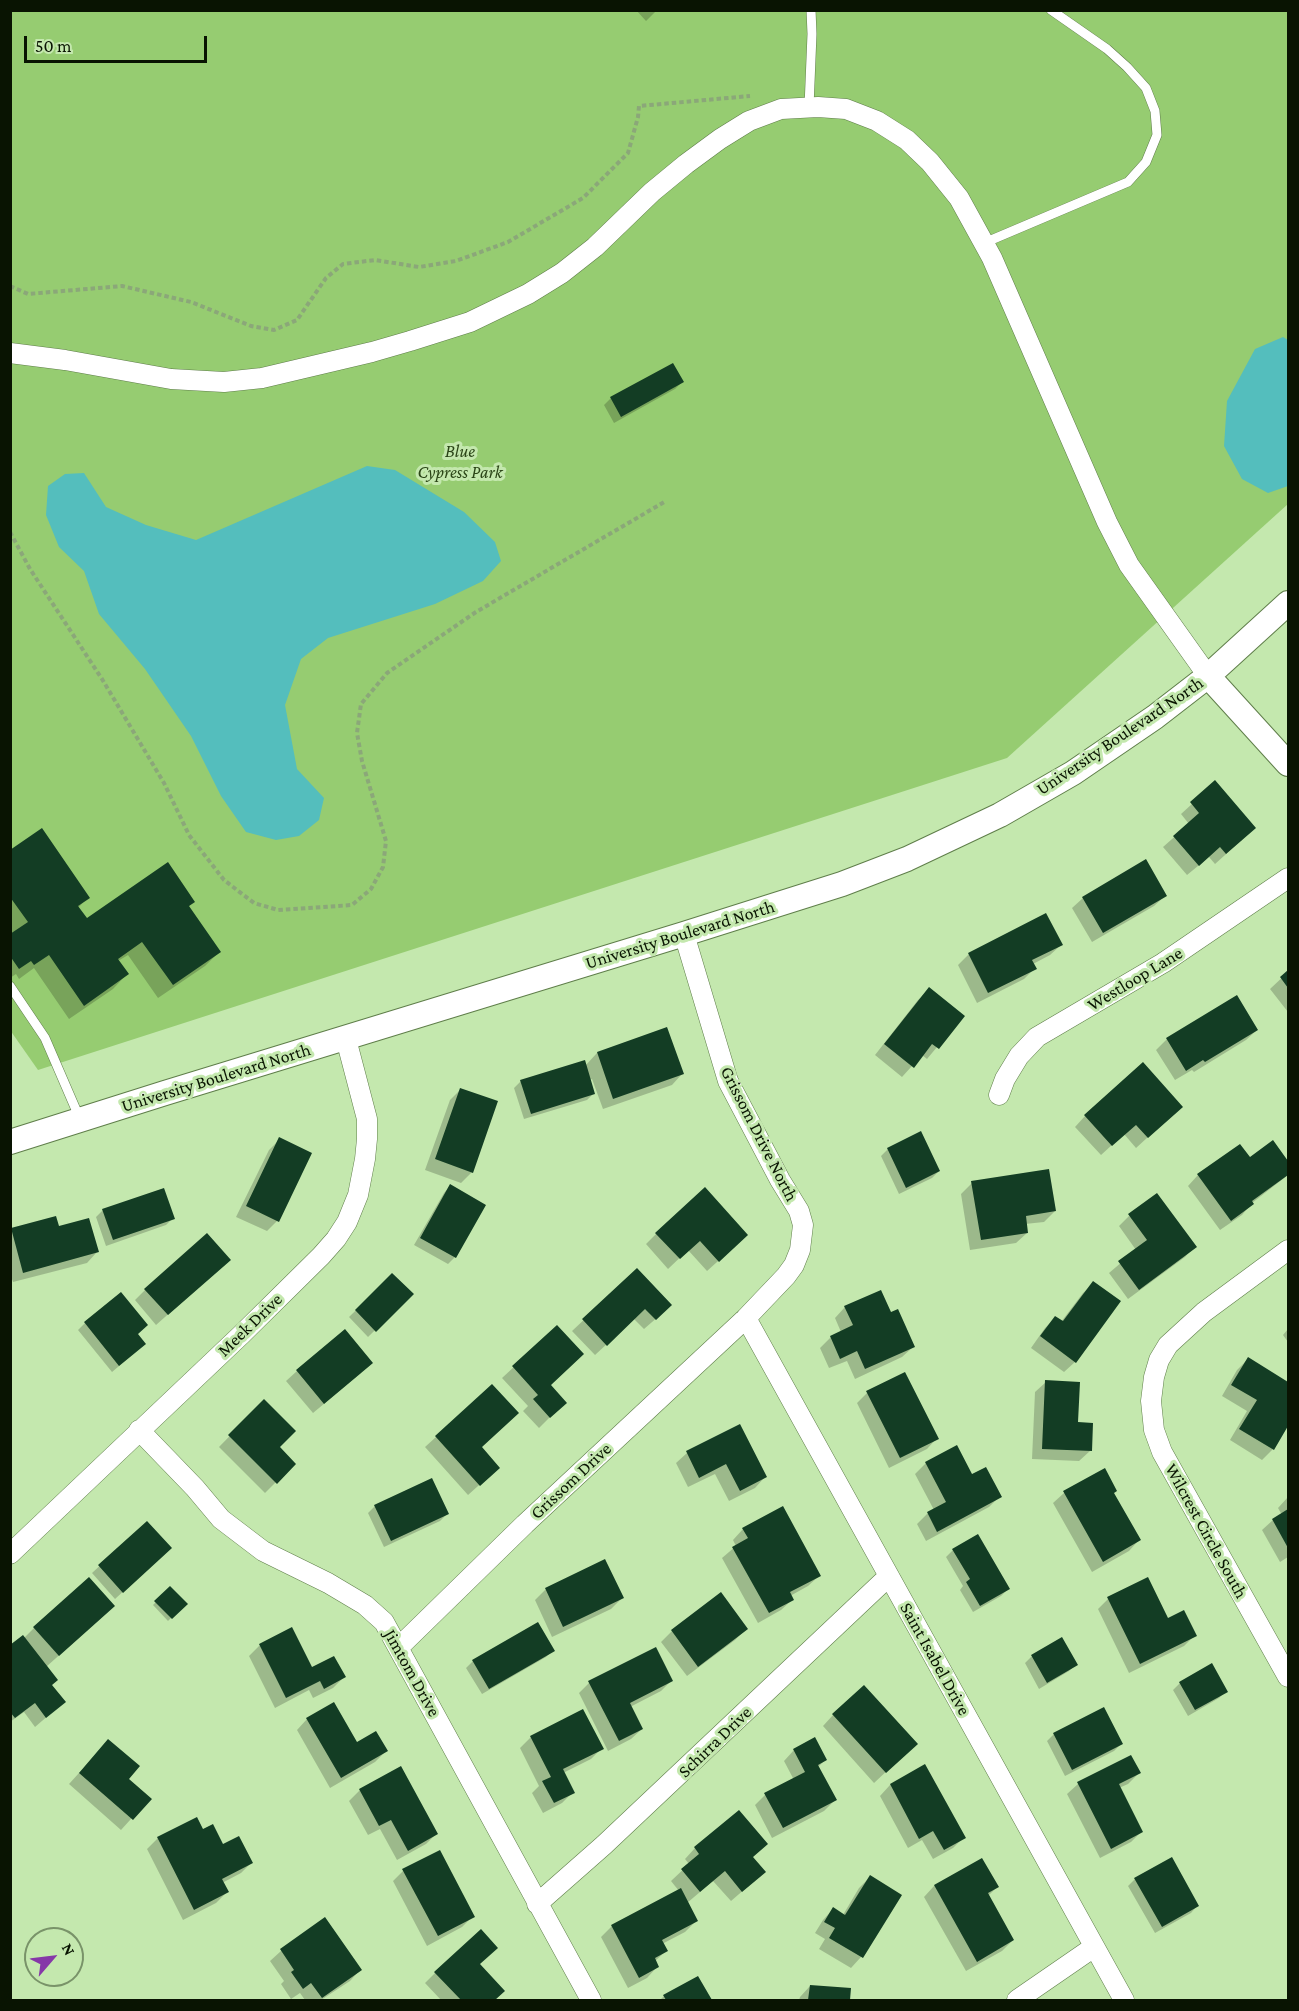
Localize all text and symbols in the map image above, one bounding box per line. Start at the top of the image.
scale bar [27,24,210,62]
text: 50 m [35,36,72,56]
park label: Blue Cypress Park [417,440,503,482]
street label: University Boulevard North [1032,672,1208,800]
street label: University Boulevard North [583,896,777,974]
street label: Westloop Lane [1084,942,1186,1016]
street label: University Boulevard North [119,1039,313,1117]
street label: Grissom Drive North [716,1063,802,1205]
street label: Meek Drive [213,1289,287,1361]
street label: Grissom Drive [526,1438,616,1524]
street label: Wilcrest Circle South [1160,1460,1252,1602]
street label: Saint Isabel Drive [895,1599,975,1719]
street label: Jimtom Drive [379,1626,445,1720]
street label: Schirra Drive [674,1702,756,1782]
north arrow [24,1927,84,1987]
text: N [59,1940,79,1958]

